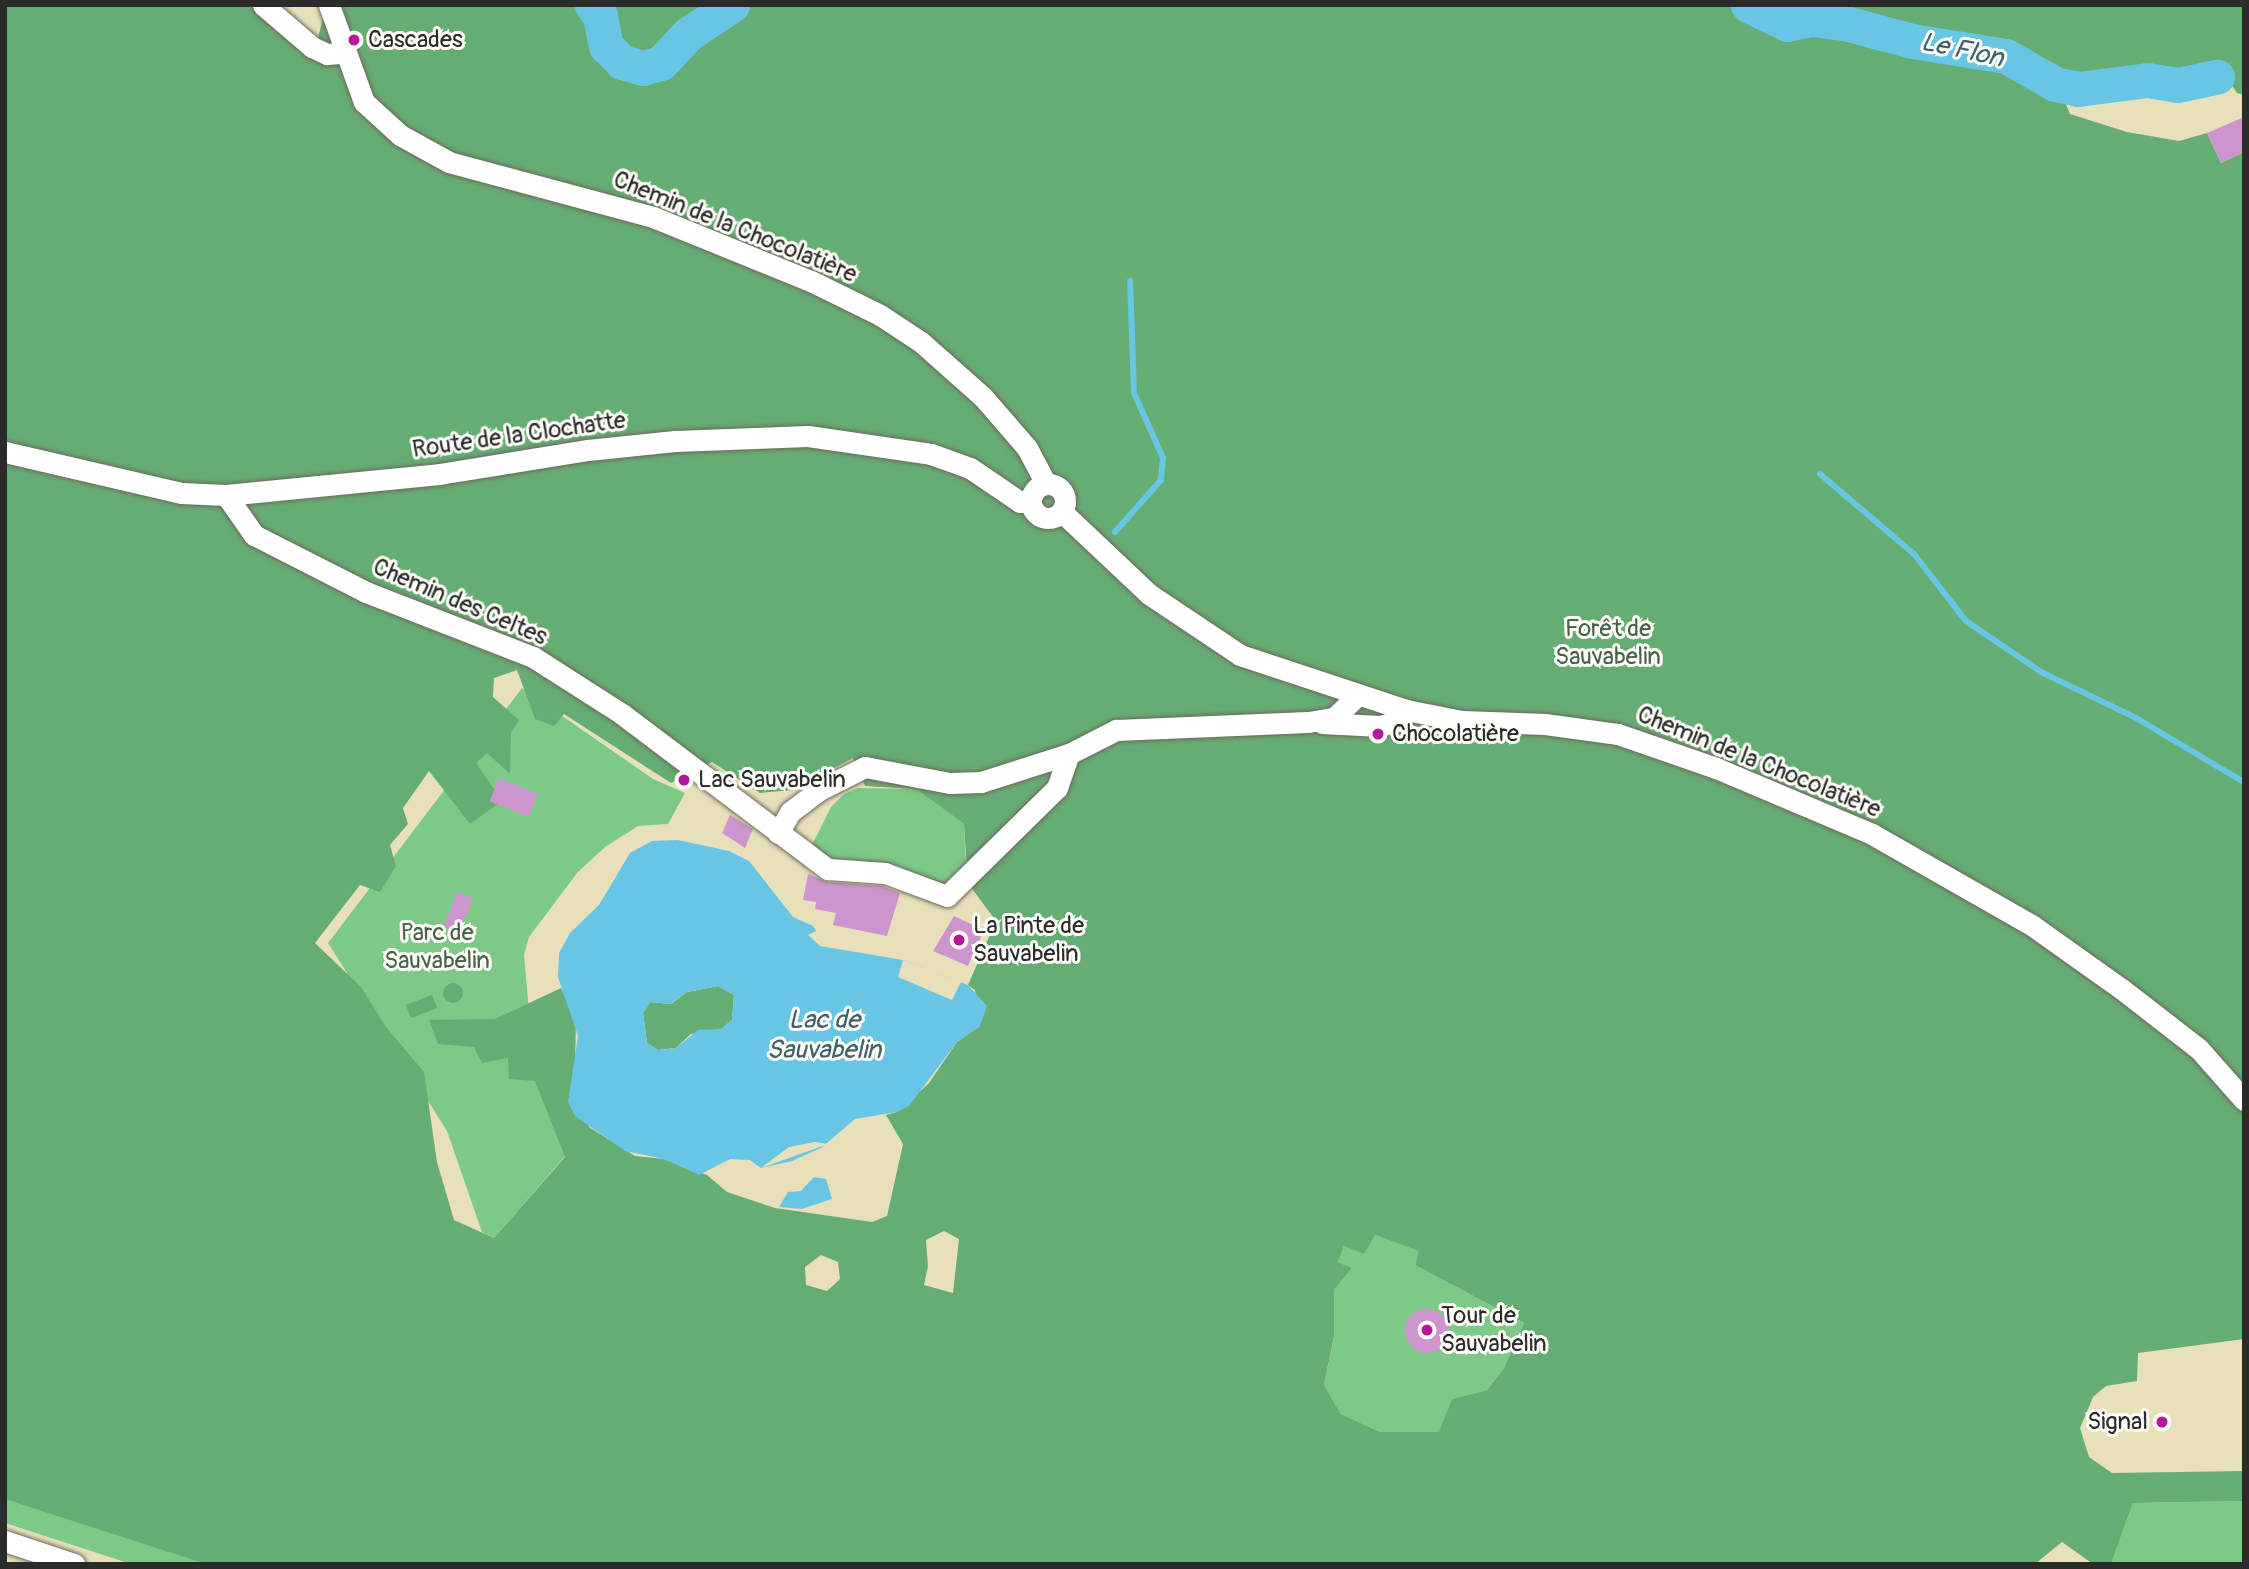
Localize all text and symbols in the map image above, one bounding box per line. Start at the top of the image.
place label: Cascades [368,26,463,54]
water label: Le Flon [1918,27,2006,75]
marker: Cascades [346,32,362,48]
street label: Chemin de la Chocolatière [609,165,861,289]
street label: Route de la Clochatte [410,406,628,464]
street label: Chemin des Celtes [369,552,551,652]
park label: Forêt de Sauvabelin [1555,615,1661,671]
street label: Chemin de la Chocolatière [1633,700,1885,824]
place label: Chocolatière [1392,720,1519,748]
marker: Chocolatière [1370,726,1386,742]
place label: Lac Sauvabelin [698,766,846,794]
marker: Lac Sauvabelin [676,772,692,788]
place label: La Pinte de Sauvabelin [973,912,1084,968]
park label: Parc de Sauvabelin [384,919,490,975]
marker: La Pinte de Sauvabelin [951,932,967,948]
water label: Lac de Sauvabelin [767,1005,881,1066]
place label: Tour de Sauvabelin [1441,1302,1547,1358]
marker: Tour de Sauvabelin [1419,1322,1435,1338]
place label: Signal [2087,1408,2148,1436]
marker: Signal [2154,1414,2170,1430]

